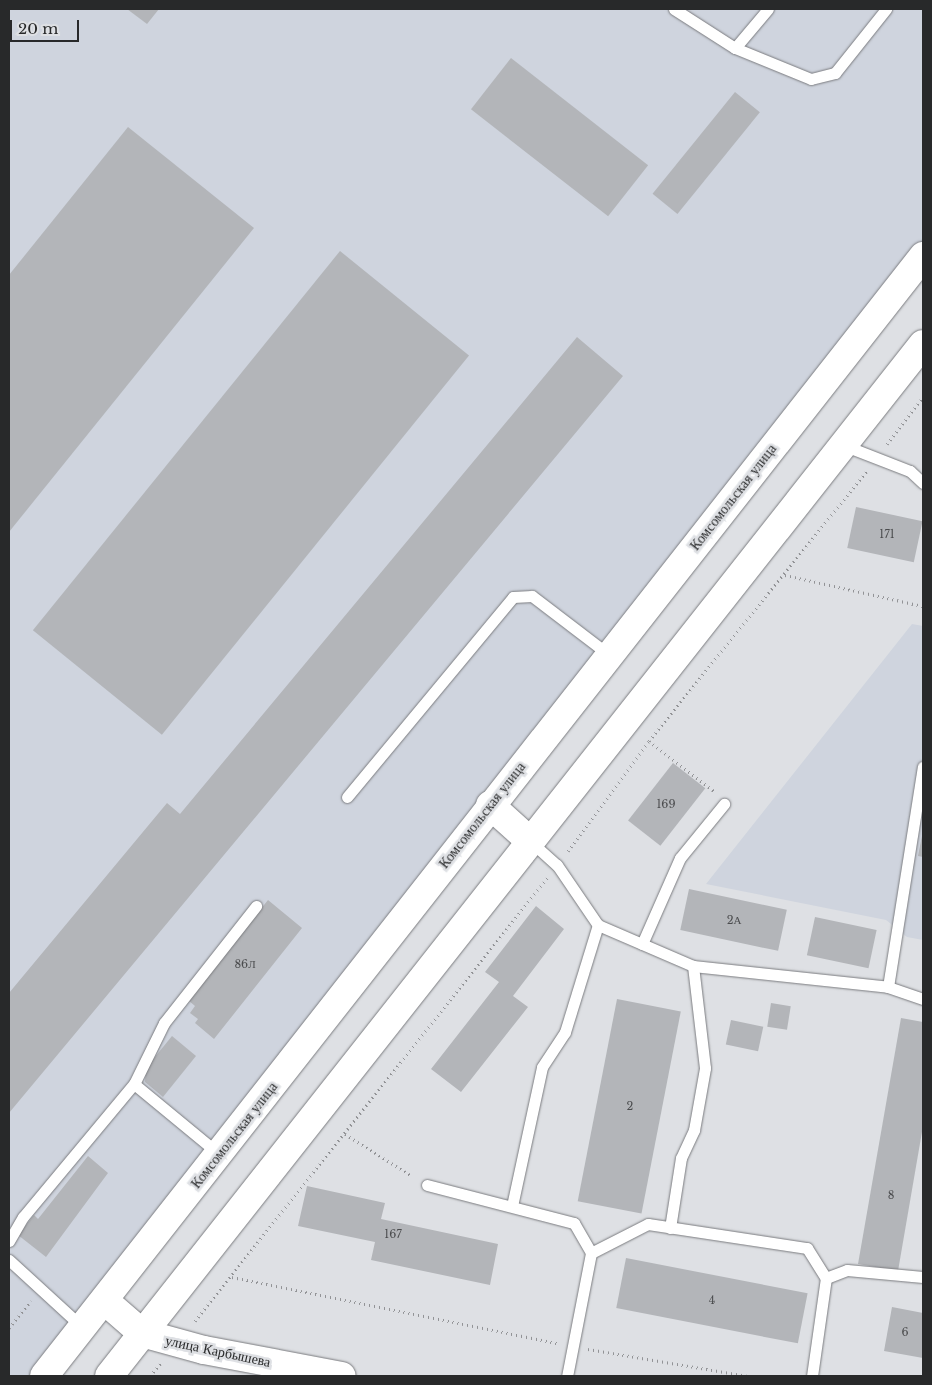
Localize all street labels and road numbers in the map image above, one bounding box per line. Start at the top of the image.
street label: Комсомольская улица [686,441,780,553]
street label: Комсомольская улица [435,759,529,871]
street label: Комсомольская улица [187,1079,281,1191]
street label: улица Карбышева [164,1332,272,1370]

